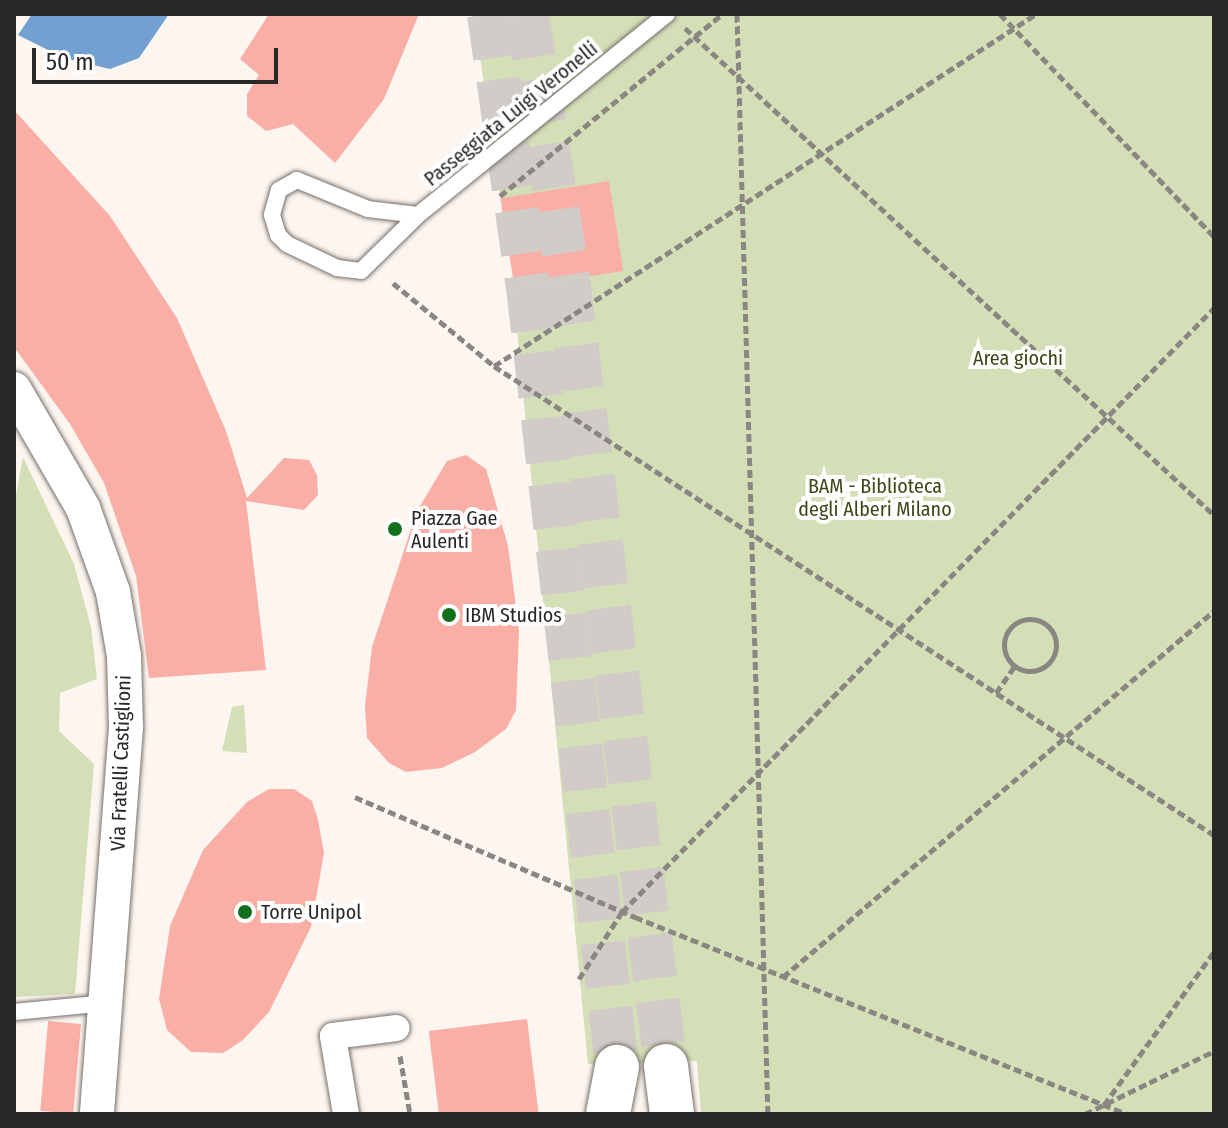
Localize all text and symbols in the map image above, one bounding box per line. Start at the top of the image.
scale bar [36,32,282,82]
street label: Passeggiata Luigi Veronelli [419,37,603,191]
text: 50 m [46,48,94,76]
park label: Area giochi [973,346,1063,370]
park label: BAM - Biblioteca degli Alberi Milano [798,475,952,522]
place label: Piazza Gae Aulenti [411,506,497,553]
marker: Piazza Gae Aulenti [386,520,404,538]
place label: IBM Studios [465,603,562,627]
marker: IBM Studios [440,606,458,624]
street label: Via Fratelli Castiglioni [106,675,136,851]
place label: Torre Unipol [261,900,361,924]
marker: Torre Unipol [236,903,254,921]

